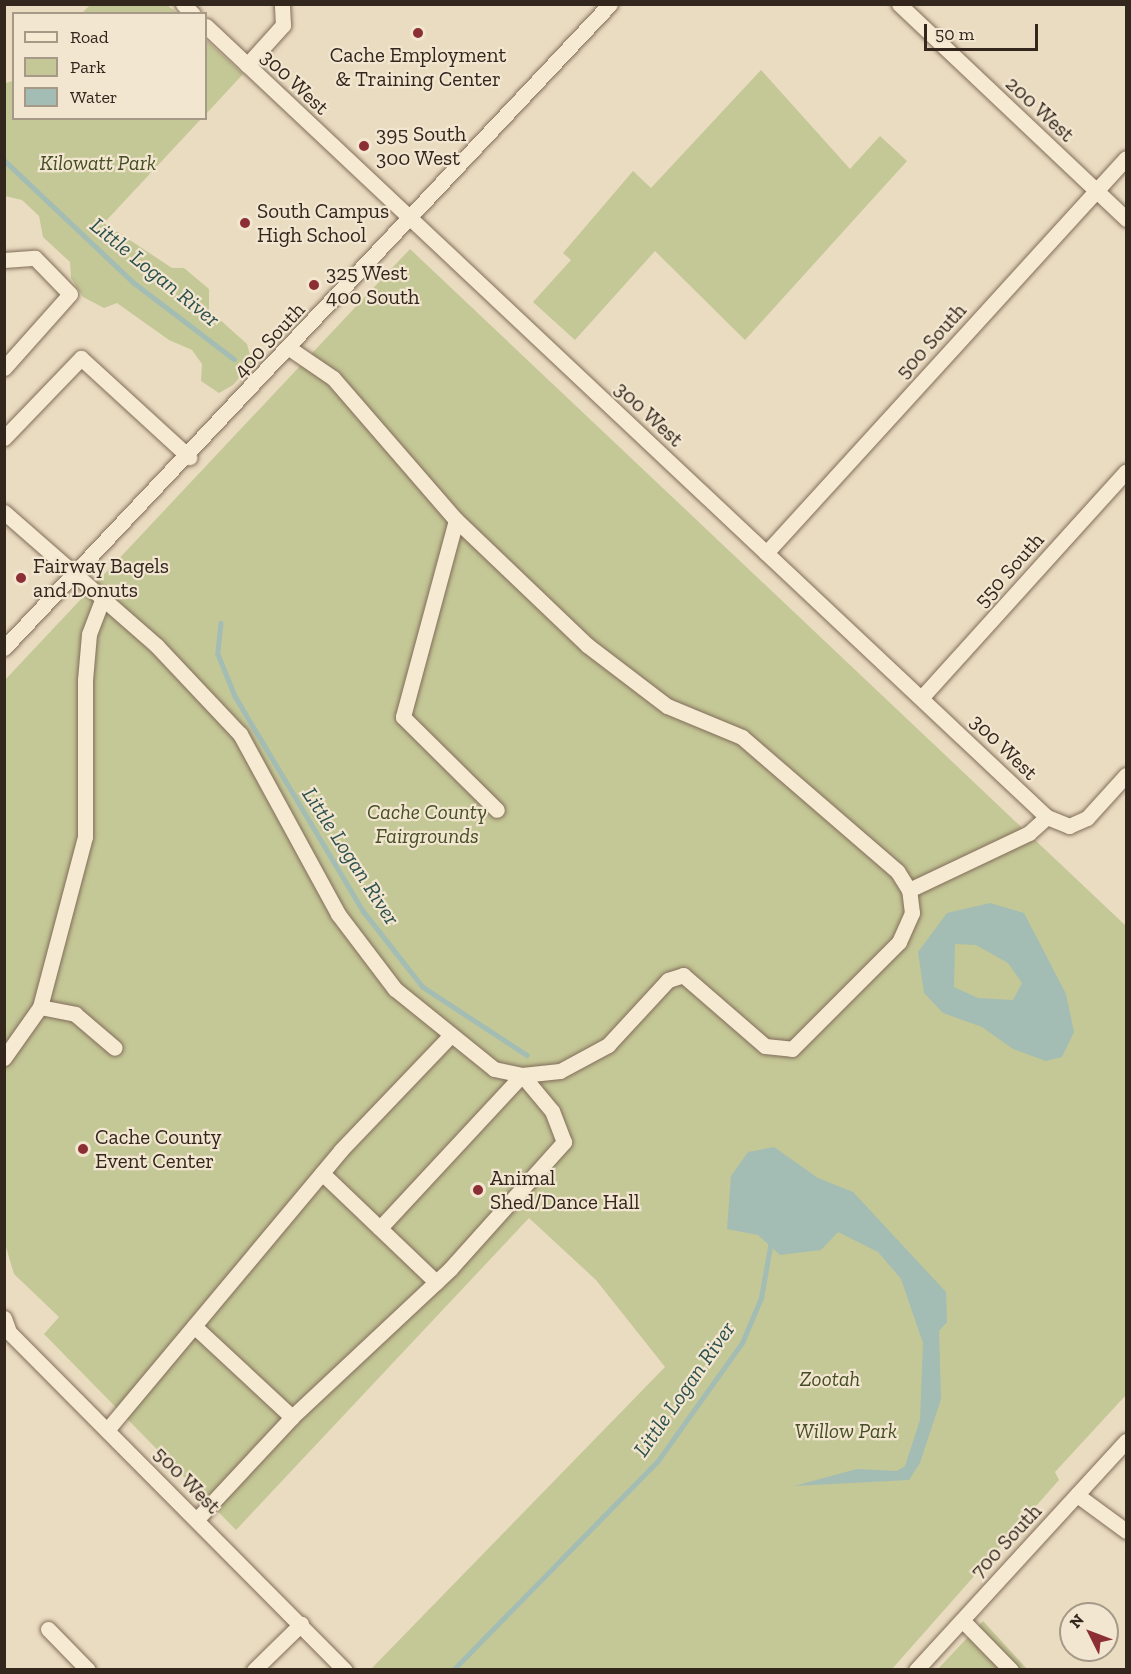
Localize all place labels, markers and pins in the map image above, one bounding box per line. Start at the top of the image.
marker: Cache Employment & Training Center [411,26,425,40]
place label: Cache Employment & Training Center [330,42,506,92]
place label: 395 South 300 West [376,121,466,171]
marker: 395 South 300 West [357,139,371,153]
place label: South Campus High School [257,198,389,248]
marker: South Campus High School [238,216,252,230]
place label: 325 West 400 South [326,260,420,310]
marker: 325 West 400 South [307,278,321,292]
place label: Fairway Bagels and Donuts [33,553,170,603]
marker: Fairway Bagels and Donuts [14,571,28,585]
place label: Cache County Event Center [95,1124,221,1174]
marker: Cache County Event Center [76,1142,90,1156]
place label: Animal Shed/Dance Hall [490,1165,640,1215]
marker: Animal Shed/Dance Hall [471,1183,485,1197]

